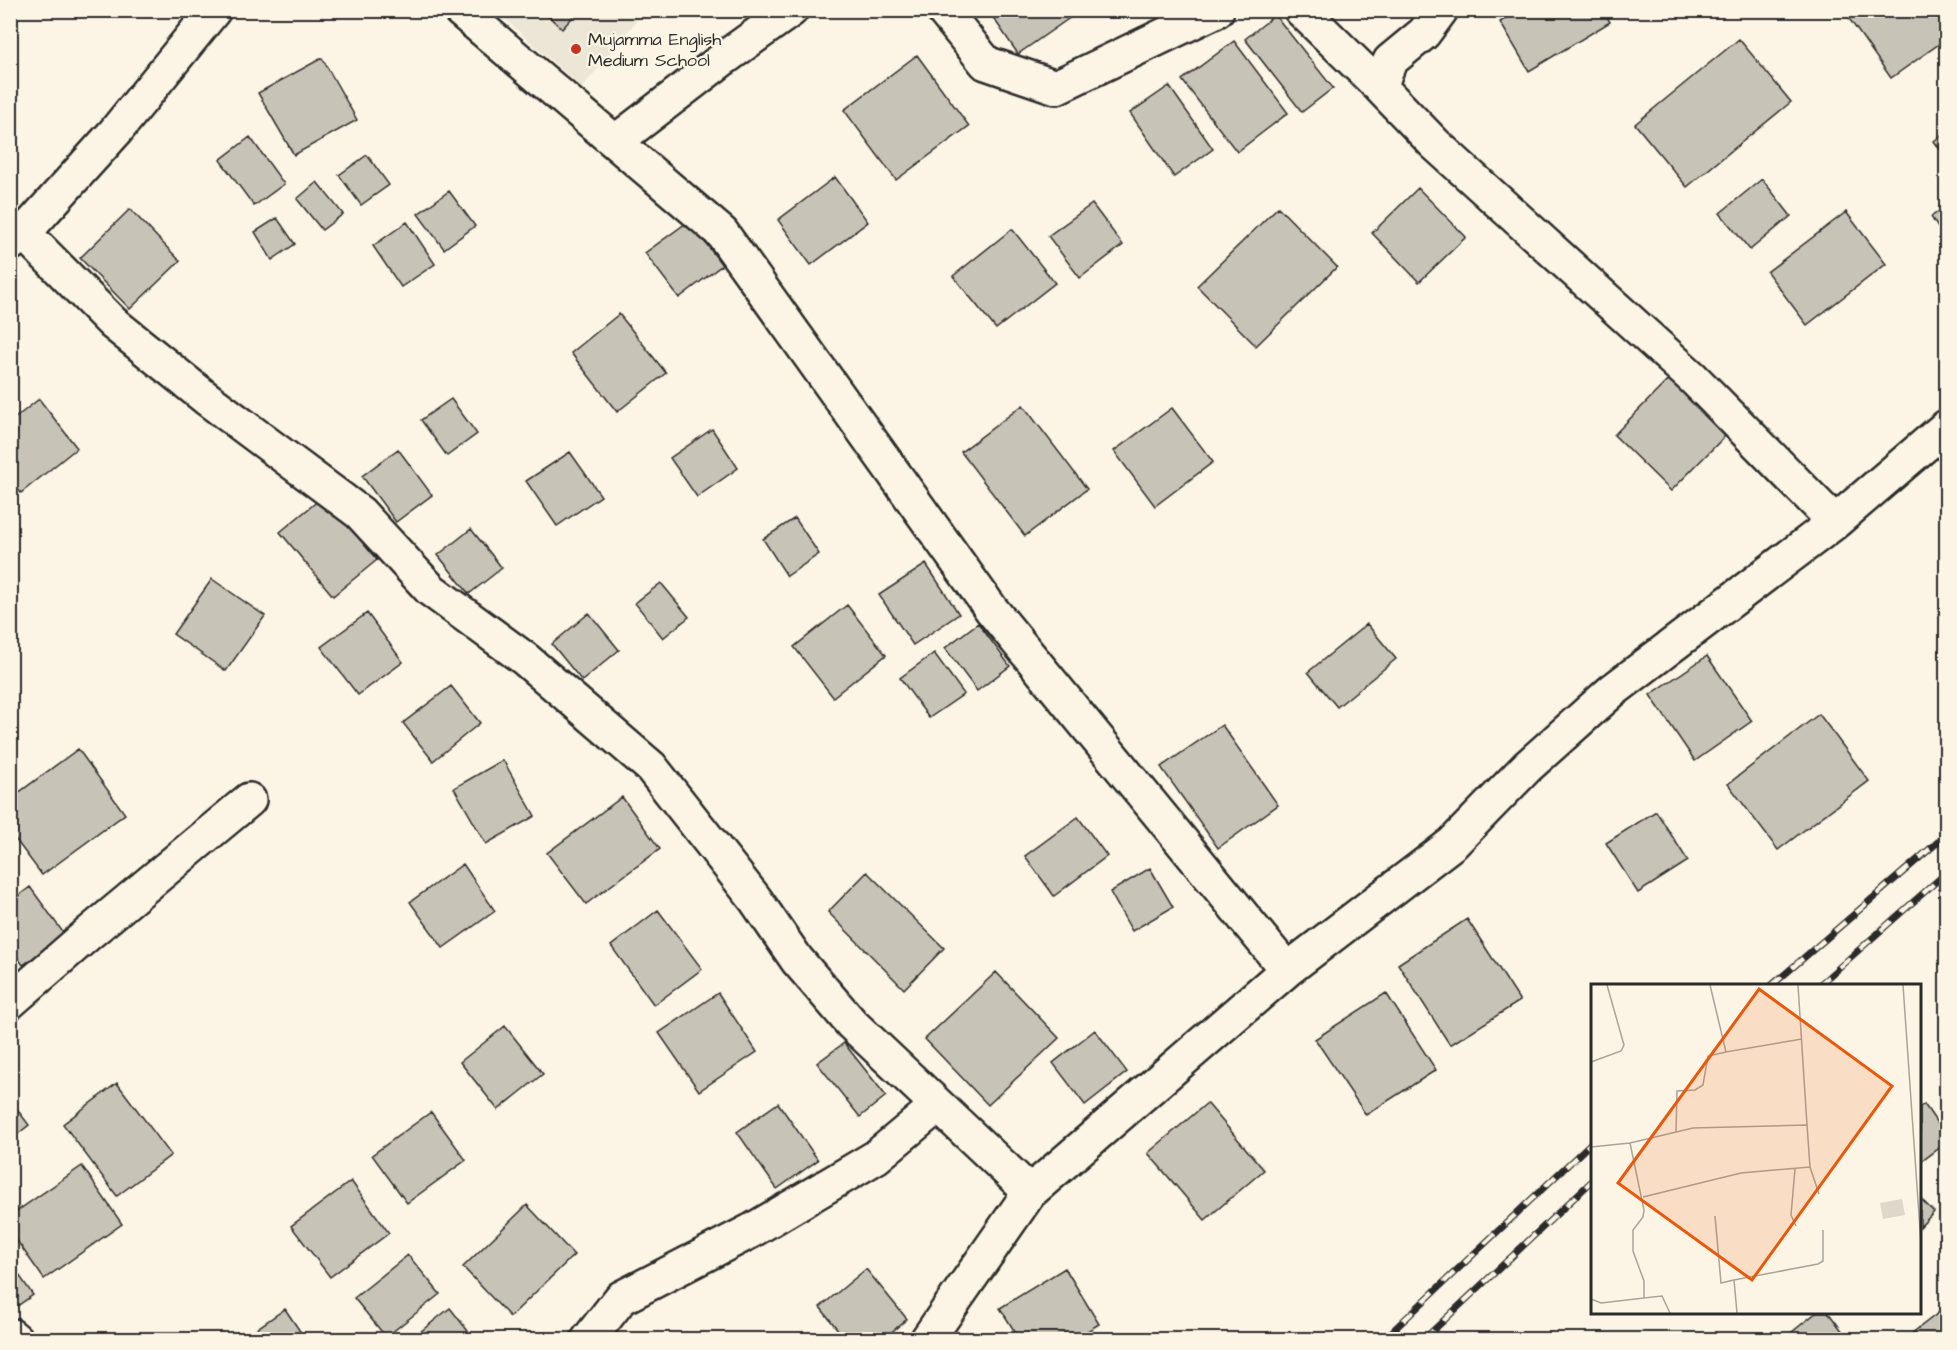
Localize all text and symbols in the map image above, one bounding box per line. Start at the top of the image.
place label: Mujamma English Medium School [588,27,721,73]
marker: Mujamma English Medium School [569,42,583,56]
inset map [1591,984,1921,1314]

